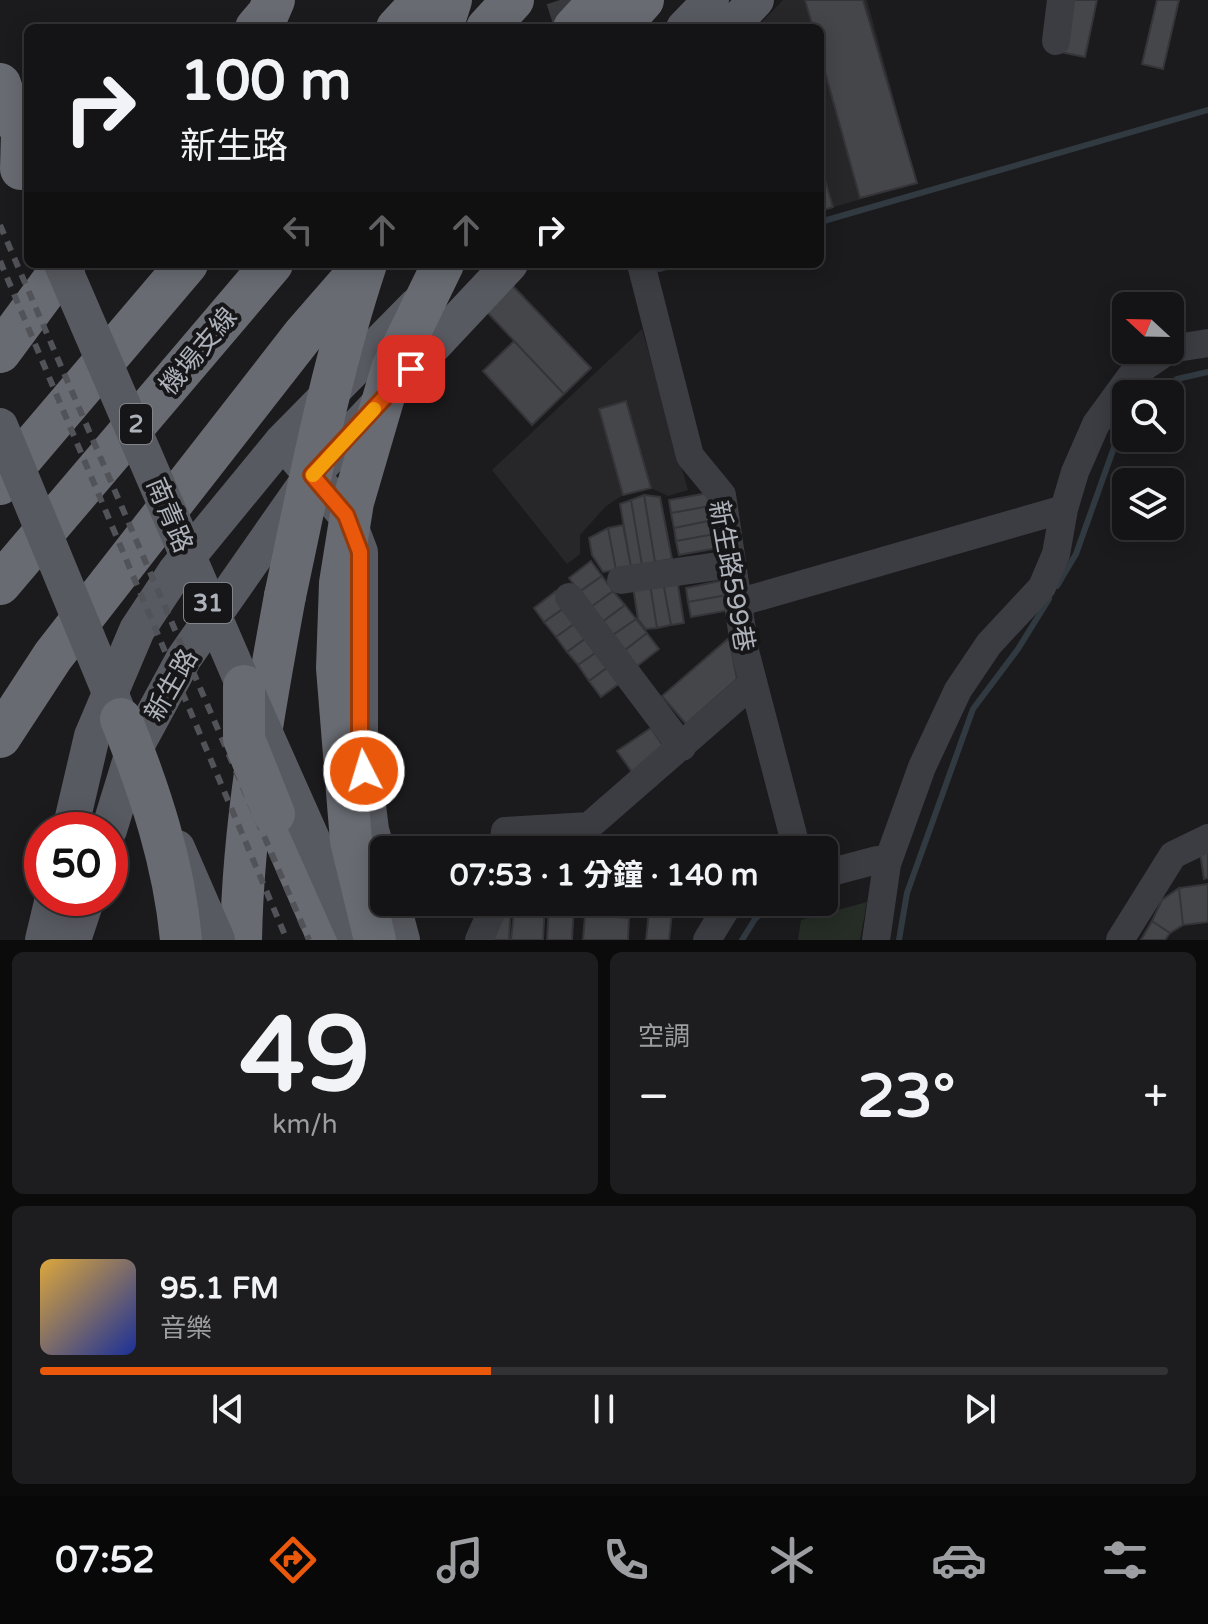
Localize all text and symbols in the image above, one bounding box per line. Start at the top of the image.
text: 100 m [180,48,351,115]
icon: right [48,56,152,160]
text: 新生路 [180,125,288,168]
icon: left [276,208,320,252]
icon: ahead [360,208,404,252]
icon: ahead [444,208,488,252]
icon: right [528,208,572,252]
north arrow [1112,292,1184,364]
map controls [1112,292,1184,540]
street label: 機場支線 [153,302,244,401]
pin [377,335,445,403]
icon: arrive [389,347,433,391]
button: search [1112,380,1184,452]
road number: 2 [120,404,152,444]
button: layers [1112,468,1184,540]
street label: 南青路 [140,473,199,557]
street label: 新生路599巷 [703,498,760,654]
road number: 31 [184,583,232,623]
street label: 新生路 [139,644,204,727]
position arrow [322,729,406,813]
speed limit sign: 50 [24,812,128,916]
text: 07:53 · 1 分鐘 · 140 m [450,857,758,894]
text: 49 [240,994,370,1119]
text: 空調 [638,1021,690,1052]
text: 23° [857,1061,955,1133]
text: − [638,1071,669,1124]
text: + [1143,1071,1168,1124]
text: km/h [272,1109,338,1140]
text: 95.1 FM [160,1270,279,1307]
text: 音樂 [160,1313,212,1344]
icon: previous [206,1387,250,1431]
icon: pause [582,1387,626,1431]
icon: next [958,1387,1002,1431]
icon: directions [265,1532,321,1588]
icon: music [432,1532,488,1588]
icon: phone [598,1532,654,1588]
icon: climate [764,1532,820,1588]
icon: car [931,1532,987,1588]
icon: filters [1097,1532,1153,1588]
text: 07:52 [55,1539,155,1582]

